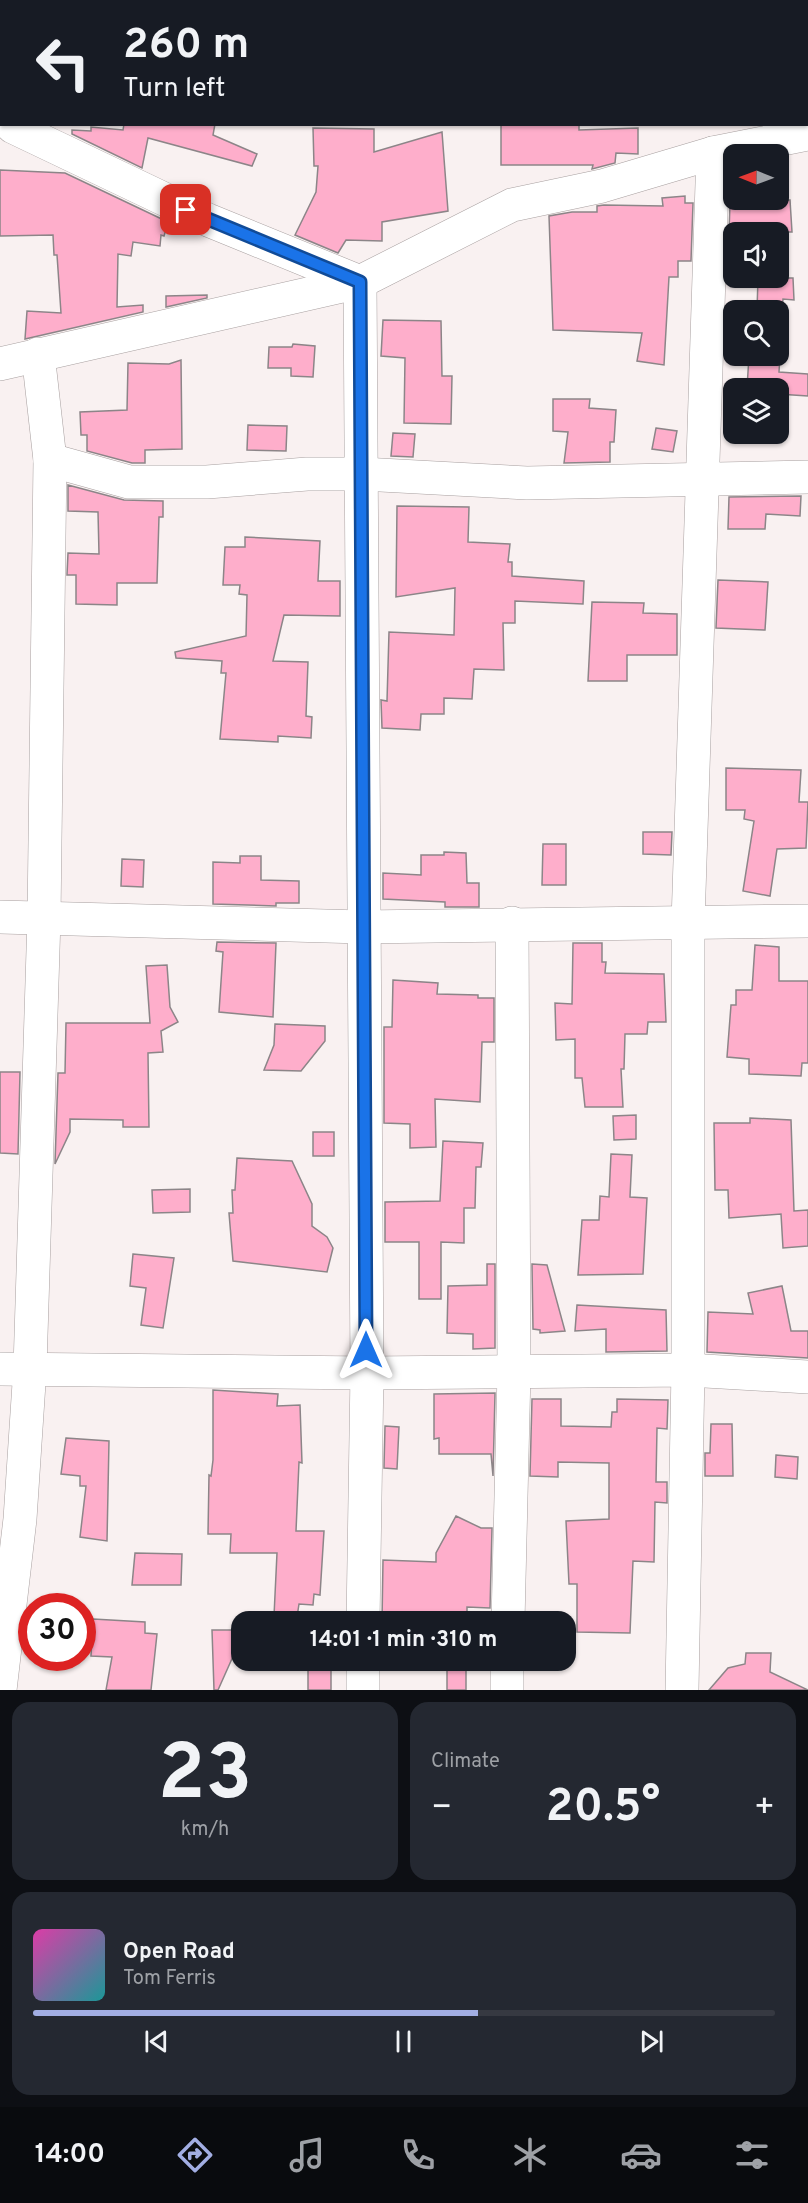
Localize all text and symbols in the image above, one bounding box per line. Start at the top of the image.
text: 260 m [123,20,249,73]
icon: left [24,24,102,102]
text: Turn left [123,72,225,106]
north arrow [723,144,789,210]
map controls [723,144,789,444]
pin [160,184,211,235]
icon: arrive [169,193,202,226]
button: sound [723,222,789,288]
button: search [723,300,789,366]
button: layers [723,378,789,444]
position arrow [334,1318,398,1382]
speed limit sign: 30 [18,1593,96,1671]
text: 14:01 · 1 min · 310 m [310,1627,497,1654]
text: 23 [158,1728,252,1827]
text: Climate [431,1749,500,1775]
text: 20.5° [546,1780,660,1837]
text: − [431,1788,452,1830]
text: + [754,1788,775,1830]
text: km/h [181,1817,229,1843]
text: Open Road [123,1939,235,1966]
text: Tom Ferris [123,1966,216,1992]
icon: previous [140,2025,173,2058]
icon: pause [387,2025,420,2058]
icon: next [635,2025,668,2058]
icon: directions [174,2134,216,2176]
icon: music [286,2134,328,2176]
icon: phone [397,2134,439,2176]
icon: climate [509,2134,551,2176]
icon: car [620,2134,662,2176]
icon: filters [731,2134,773,2176]
text: 14:00 [35,2138,105,2172]

